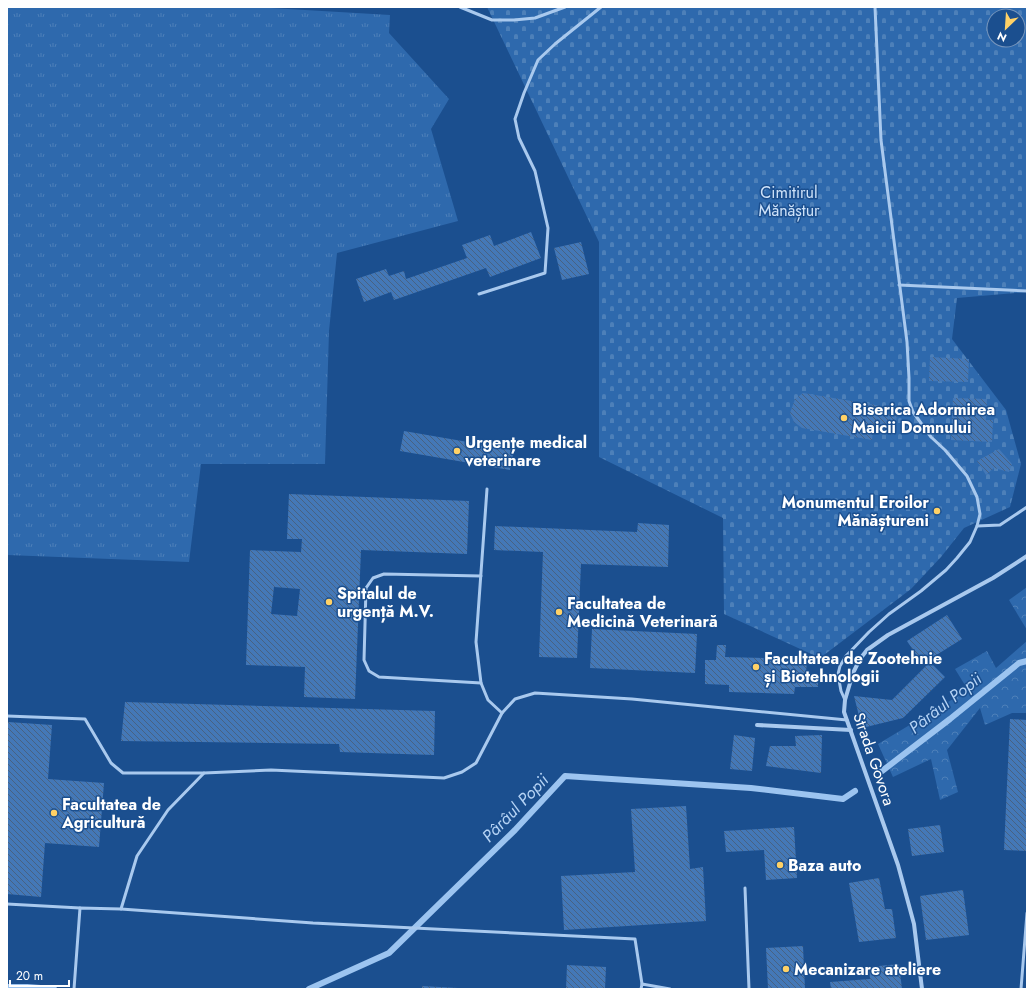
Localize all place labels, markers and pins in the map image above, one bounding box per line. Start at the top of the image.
place label: Biserica Adormirea Maicii Domnului [852,398,995,439]
marker: Biserica Adormirea Maicii Domnului [839,413,849,423]
place label: Urgențe medical veterinare [464,431,587,472]
marker: Urgențe medical veterinare [452,446,462,456]
place label: Monumentul Eroilor Mănăștureni [782,491,929,532]
marker: Monumentul Eroilor Mănăștureni [932,506,942,516]
place label: Spitalul de urgență M.V. [337,582,434,623]
place label: Facultatea de Medicină Veterinară [567,592,718,633]
marker: Spitalul de urgență M.V. [324,597,334,607]
marker: Facultatea de Medicină Veterinară [554,607,564,617]
place label: Facultatea de Zootehnie și Biotehnologii [764,647,942,688]
marker: Facultatea de Zootehnie și Biotehnologii [751,662,761,672]
place label: Facultatea de Agricultură [61,793,161,834]
marker: Facultatea de Agricultură [49,808,59,818]
place label: Baza auto [788,854,861,877]
marker: Baza auto [775,860,785,870]
place label: Mecanizare ateliere [794,958,941,981]
marker: Mecanizare ateliere [781,964,791,974]

